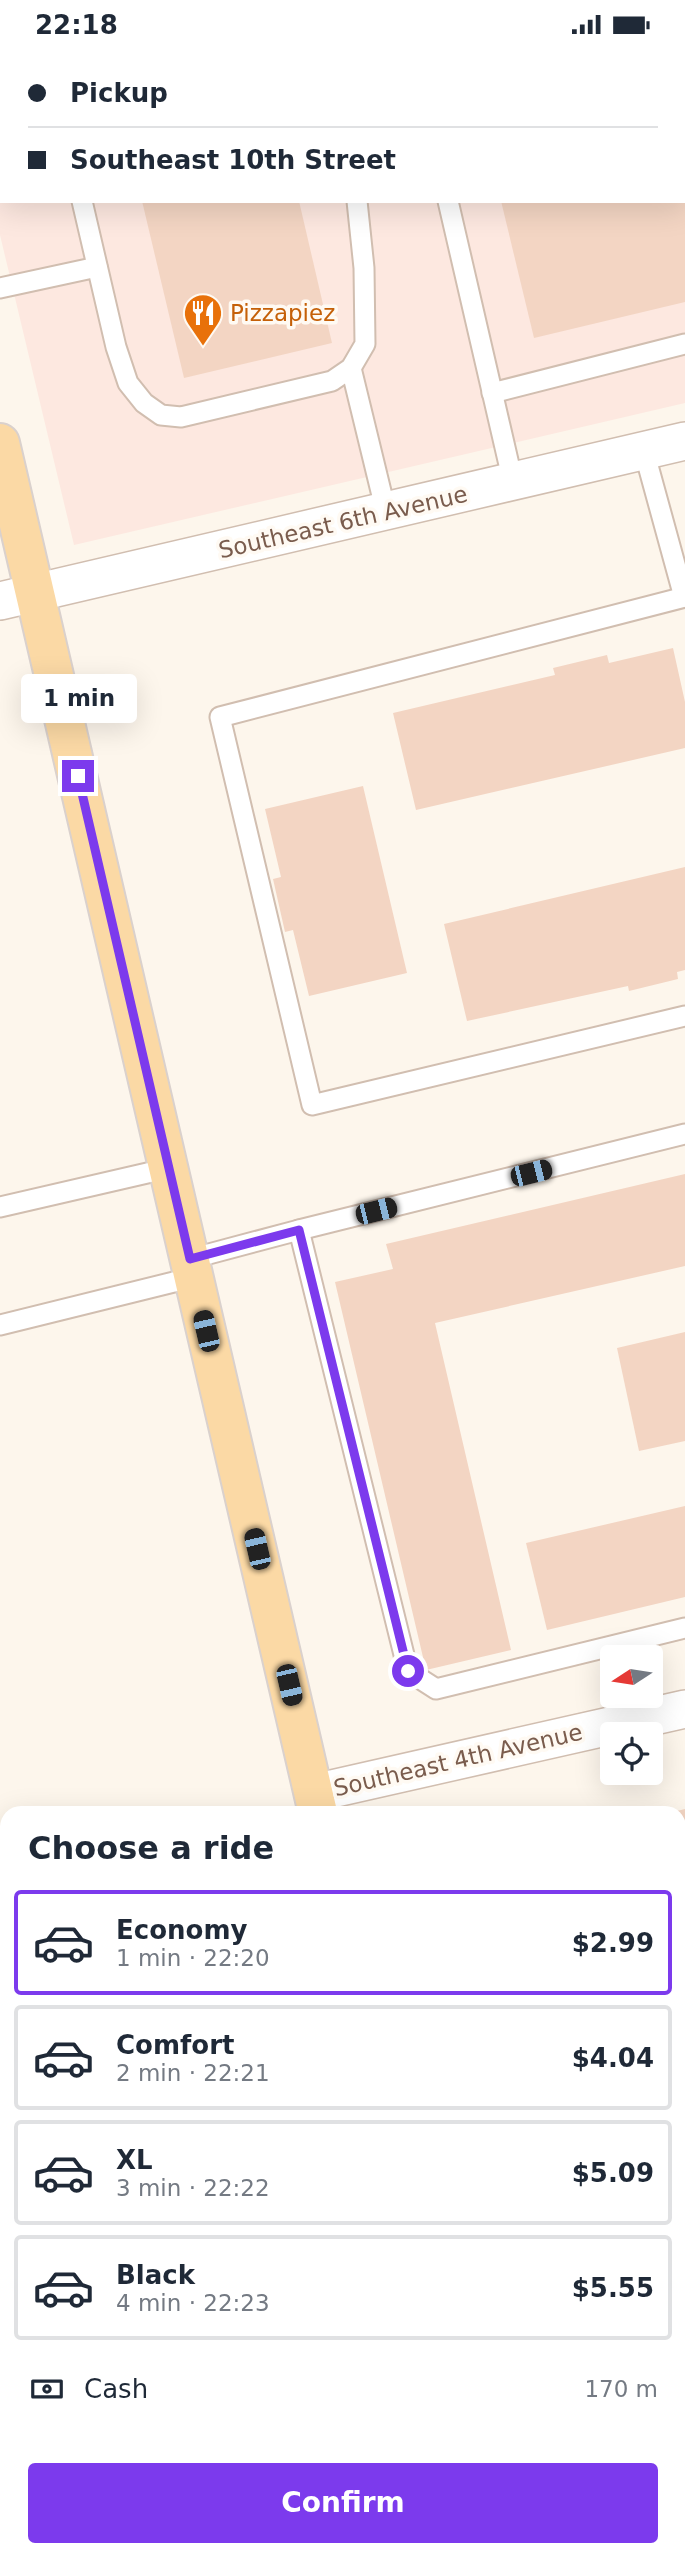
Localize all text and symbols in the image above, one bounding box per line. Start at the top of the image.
text: 22:18 [35,10,118,40]
text: Pickup [70,78,168,108]
text: Southeast 10th Street [70,145,396,175]
restaurant icon: Pizzapiez [182,292,224,347]
place label: Pizzapiez [230,300,335,326]
street label: Southeast 6th Avenue [216,481,470,563]
callout: 1 min [20,675,136,723]
text: 1 min [43,685,115,711]
route end [62,760,94,792]
car [509,1158,554,1188]
car [354,1196,399,1226]
car [192,1308,221,1354]
car [243,1526,272,1572]
north arrow [600,1645,663,1708]
map controls [600,1645,663,1785]
route start [392,1655,424,1687]
car [275,1662,304,1708]
street label: Southeast 4th Avenue [331,1719,585,1801]
button: locate [600,1722,663,1785]
text: Choose a ride [28,1829,274,1867]
icon: car [32,1911,95,1974]
text: Economy [116,1915,247,1945]
text: $2.99 [572,1928,654,1958]
text: 1 min · 22:20 [116,1945,270,1971]
icon: car [32,2026,95,2089]
text: Comfort [116,2030,234,2060]
text: $4.04 [572,2043,654,2073]
text: 2 min · 22:21 [116,2060,270,2086]
icon: car [32,2141,95,2204]
text: XL [116,2145,153,2175]
text: $5.09 [572,2158,654,2188]
text: 3 min · 22:22 [116,2175,270,2201]
icon: car [32,2256,95,2319]
text: Black [116,2260,195,2290]
text: $5.55 [572,2273,654,2303]
text: 4 min · 22:23 [116,2290,270,2316]
icon: cash [28,2370,66,2408]
text: Cash [84,2374,148,2404]
text: 170 m [584,2376,658,2402]
button: Confirm [28,2463,658,2543]

